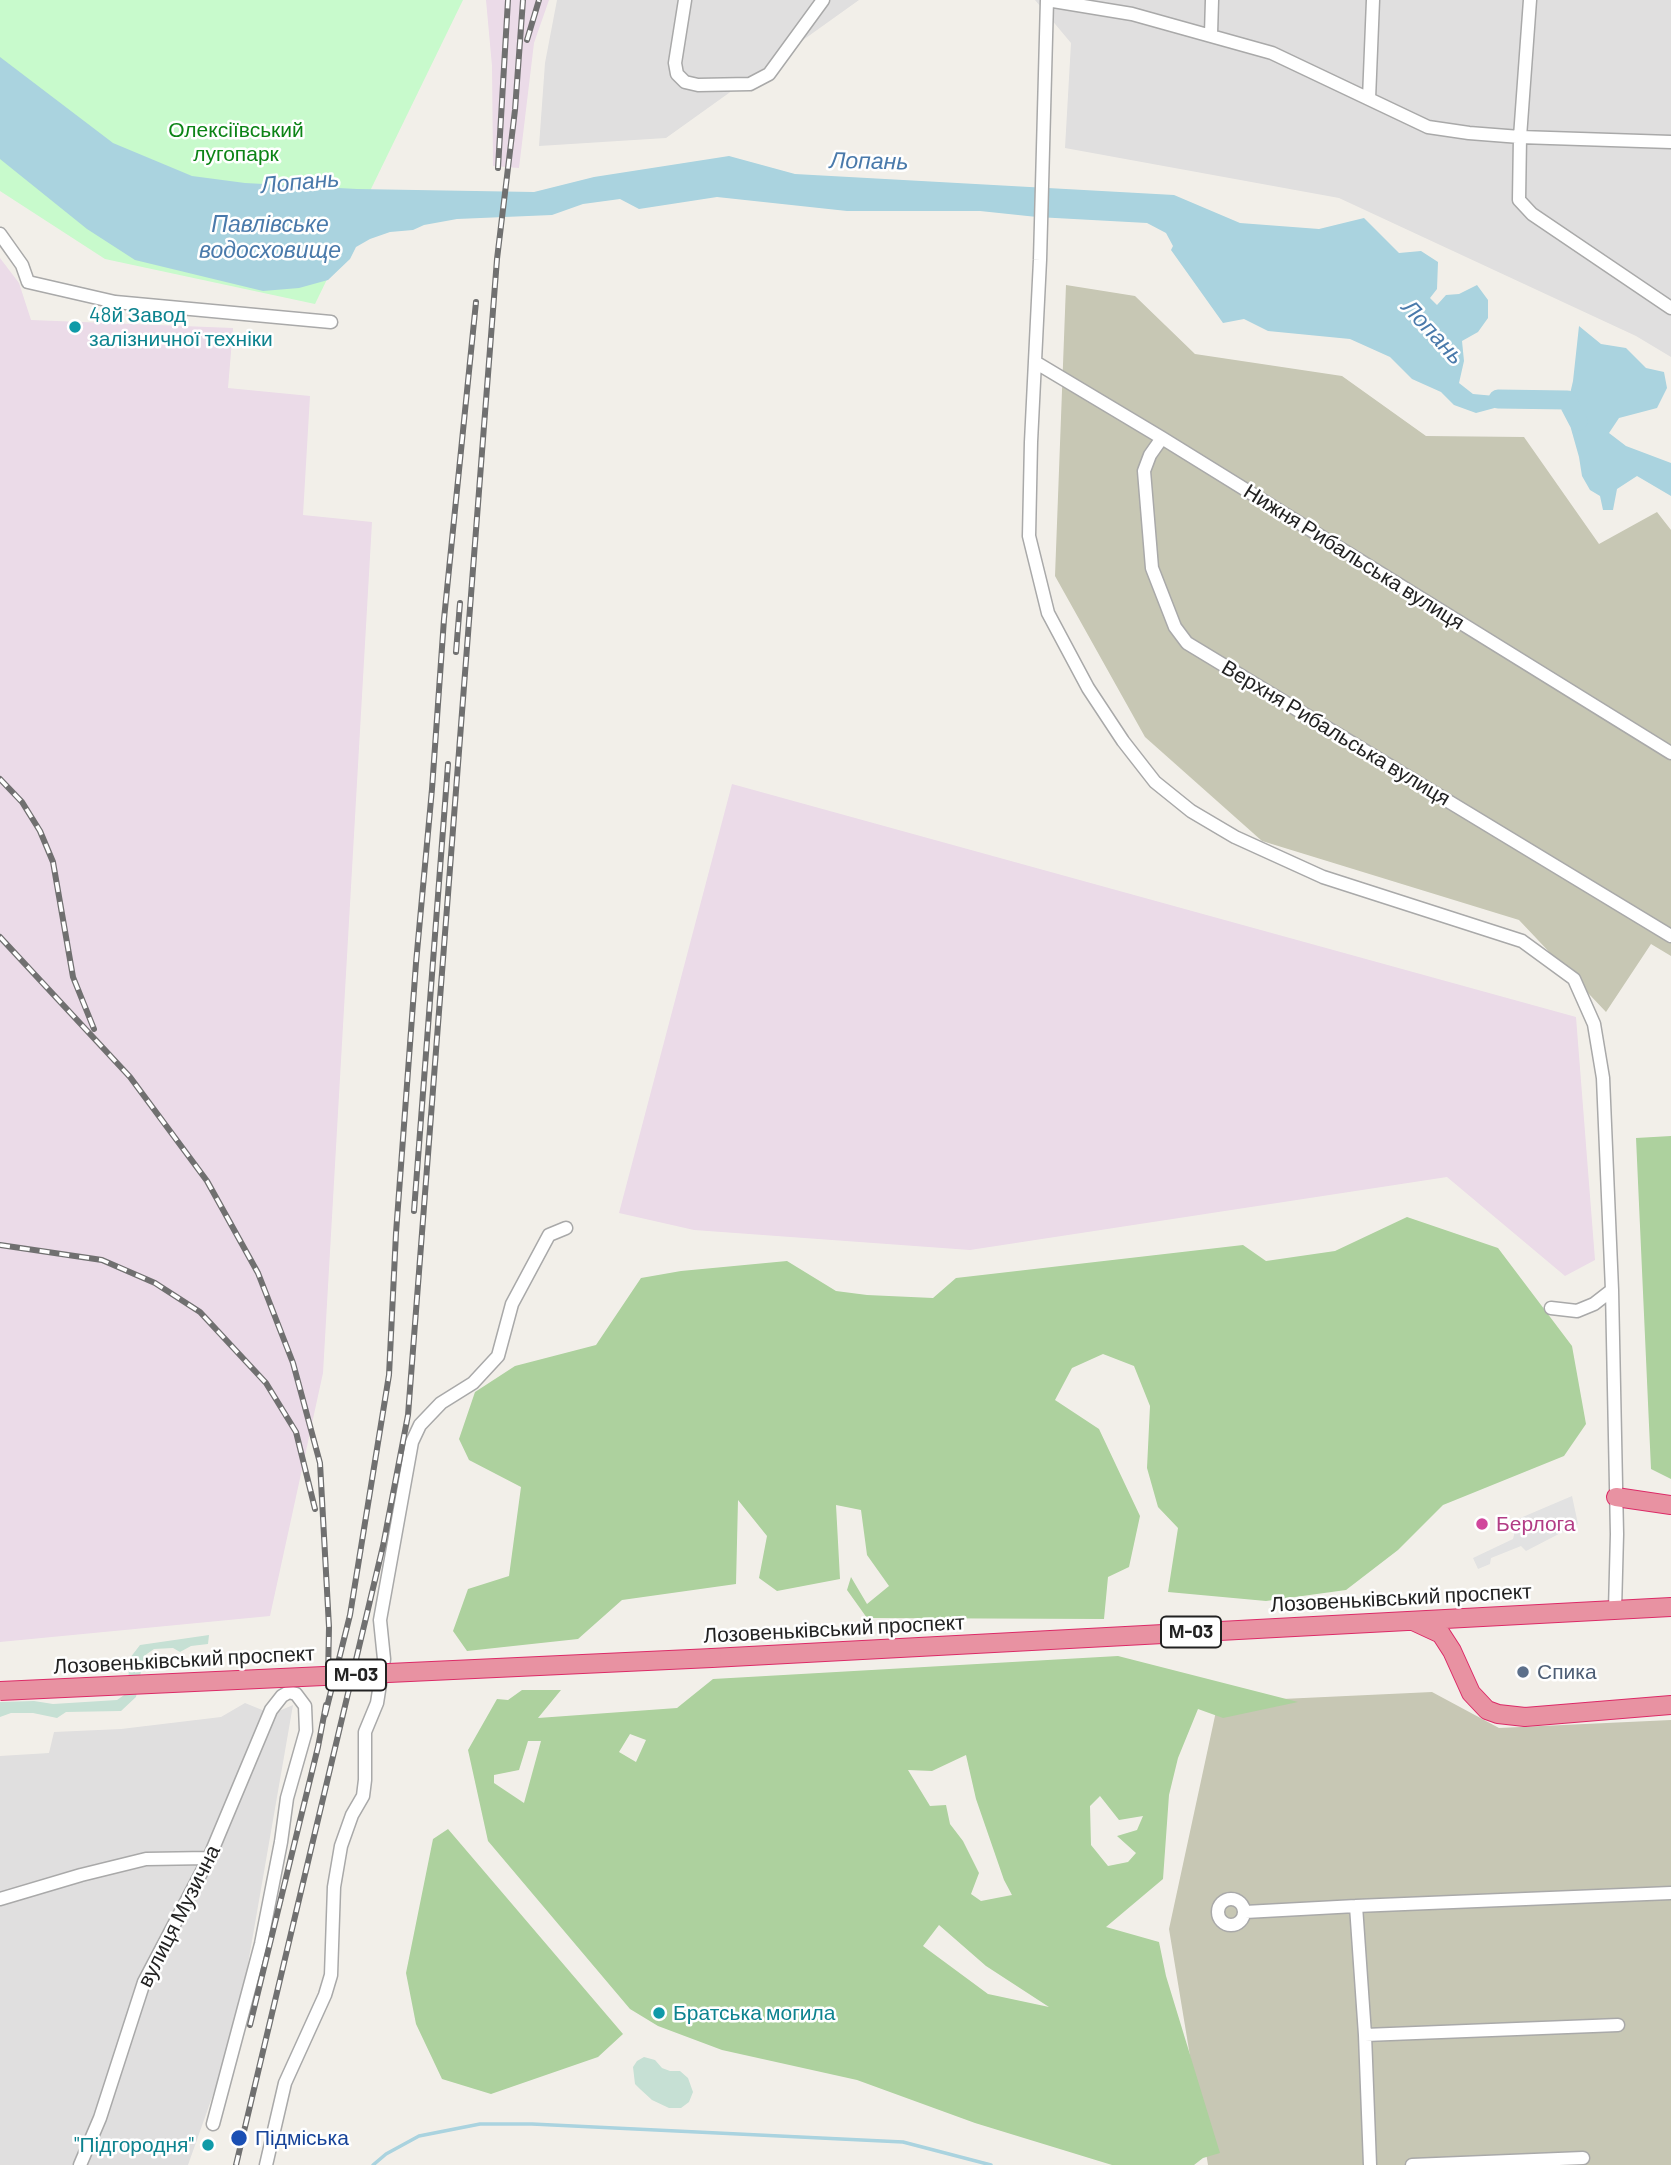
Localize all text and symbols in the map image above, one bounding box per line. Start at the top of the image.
park label: Олексіївський лугопарк [168,117,304,167]
water label: Лопань [829,147,909,175]
water label: Лопань [260,165,340,199]
water label: Павлівське водосховище [199,210,341,264]
water label: Лопань [1396,294,1470,370]
place label: 48й Завод залізничної техніки [89,302,273,352]
marker: 48й Завод залізничної техніки [67,319,83,335]
street label: Нижня Рибальська вулиця [1239,479,1469,635]
street label: Верхня Рибальська вулиця [1217,655,1455,811]
place label: Берлога [1496,1511,1575,1537]
marker: Берлога [1474,1516,1490,1532]
street label: Лозовеньківський проспект [1270,1579,1532,1617]
street label: Лозовеньківський проспект [703,1610,965,1648]
road number: М-03 [1161,1616,1221,1648]
street label: Лозовеньківський проспект [53,1641,315,1679]
place label: Спика [1537,1659,1597,1685]
road number: М-03 [326,1660,386,1690]
marker: Спика [1515,1664,1531,1680]
street label: вулиця Музична [132,1841,226,1991]
place label: Братська могила [673,2000,835,2026]
marker: Братська могила [651,2005,667,2021]
place label: Підміська [255,2125,349,2151]
marker: Підміська [229,2128,249,2148]
place label: "Підгородня" [74,2132,194,2158]
marker: "Підгородня" [200,2137,216,2153]

